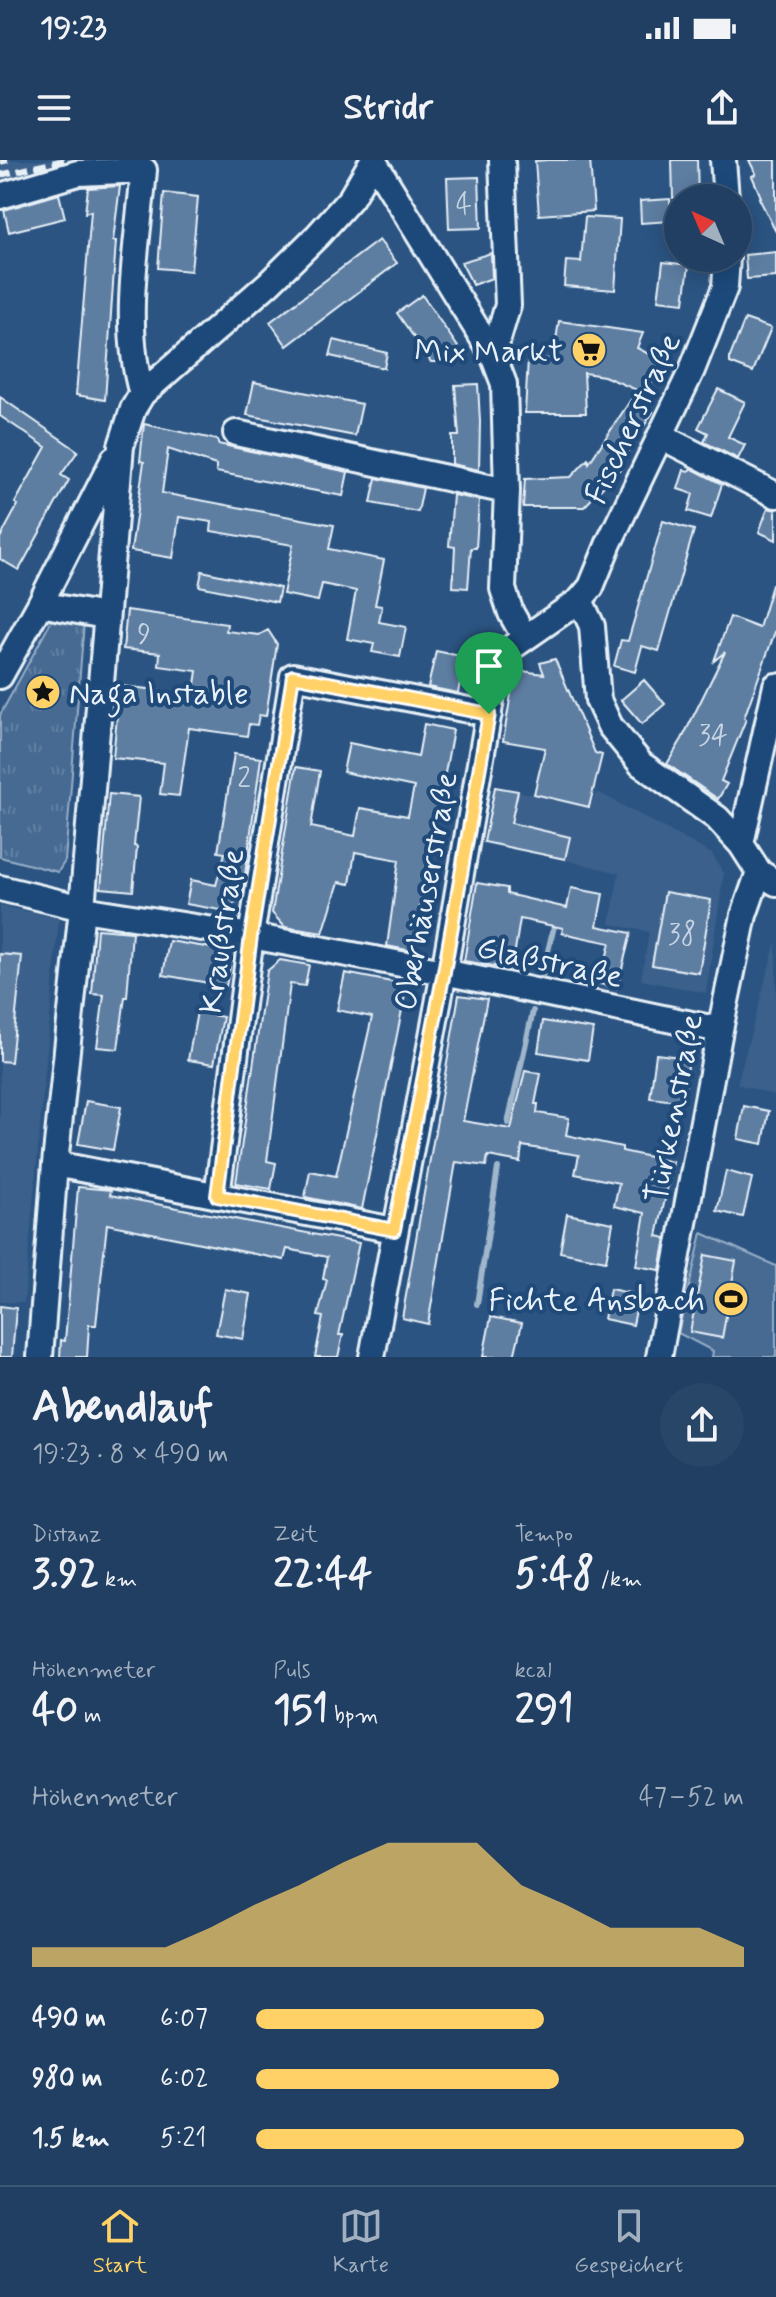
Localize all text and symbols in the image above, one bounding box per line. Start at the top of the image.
text: 19:23 [40,9,107,48]
text: Stridr [343,85,433,132]
icon: menu [32,86,76,130]
icon: share [700,86,744,130]
north arrow [664,184,752,272]
map controls [664,184,752,272]
house number: 4 [456,187,472,224]
street label: Fischerstraße [576,326,692,511]
place label: Mix Markt [414,331,563,373]
supermarket icon: Mix Markt [570,331,608,369]
house number: 9 [137,617,151,654]
pin [455,632,523,714]
icon: arrive [467,644,511,688]
place icon: Naga Instable [24,673,62,711]
place label: Naga Instable [69,673,249,718]
house number: 34 [698,718,728,755]
house number: 2 [237,761,251,798]
street label: Oberhäuserstraße [385,769,469,1014]
street label: Kraußstraße [191,846,255,1017]
house number: 38 [668,917,696,954]
street label: Glaßstraße [473,927,626,999]
street label: Türkenstraße [636,1010,714,1206]
place label: Fichte Ansbach [489,1280,705,1322]
sports icon: Fichte Ansbach [712,1280,750,1318]
text: Abendlauf [32,1379,213,1437]
button: share [660,1383,744,1467]
text: 19:23 · 8 × 490 m [32,1438,228,1472]
text: Distanz [32,1521,101,1549]
text: Zeit [273,1521,318,1549]
text: Tempo [515,1521,573,1549]
text: 3.92 [32,1549,99,1601]
text: 22:44 [273,1549,372,1601]
text: 5:48 [515,1549,595,1601]
text: km [99,1566,137,1594]
text: /km [595,1566,642,1594]
text: Höhenmeter [32,1657,155,1685]
text: Puls [273,1657,310,1685]
text: kcal [515,1657,552,1685]
text: 40 [32,1685,78,1737]
text: 151 [273,1685,328,1737]
text: 291 [515,1685,574,1737]
text: m [78,1702,102,1730]
text: bpm [328,1702,378,1730]
text: Höhenmeter [32,1781,178,1815]
text: 47–52 m [639,1781,744,1815]
text: 490 m [32,2002,106,2036]
text: 6:07 [160,2002,208,2036]
text: 980 m [32,2062,102,2096]
text: 6:02 [160,2062,209,2096]
text: 1.5 km [32,2122,110,2156]
text: 5:21 [160,2122,206,2156]
tab: Start [93,2204,147,2280]
tab: Karte [333,2204,389,2280]
tab: Gespeichert [574,2204,683,2280]

